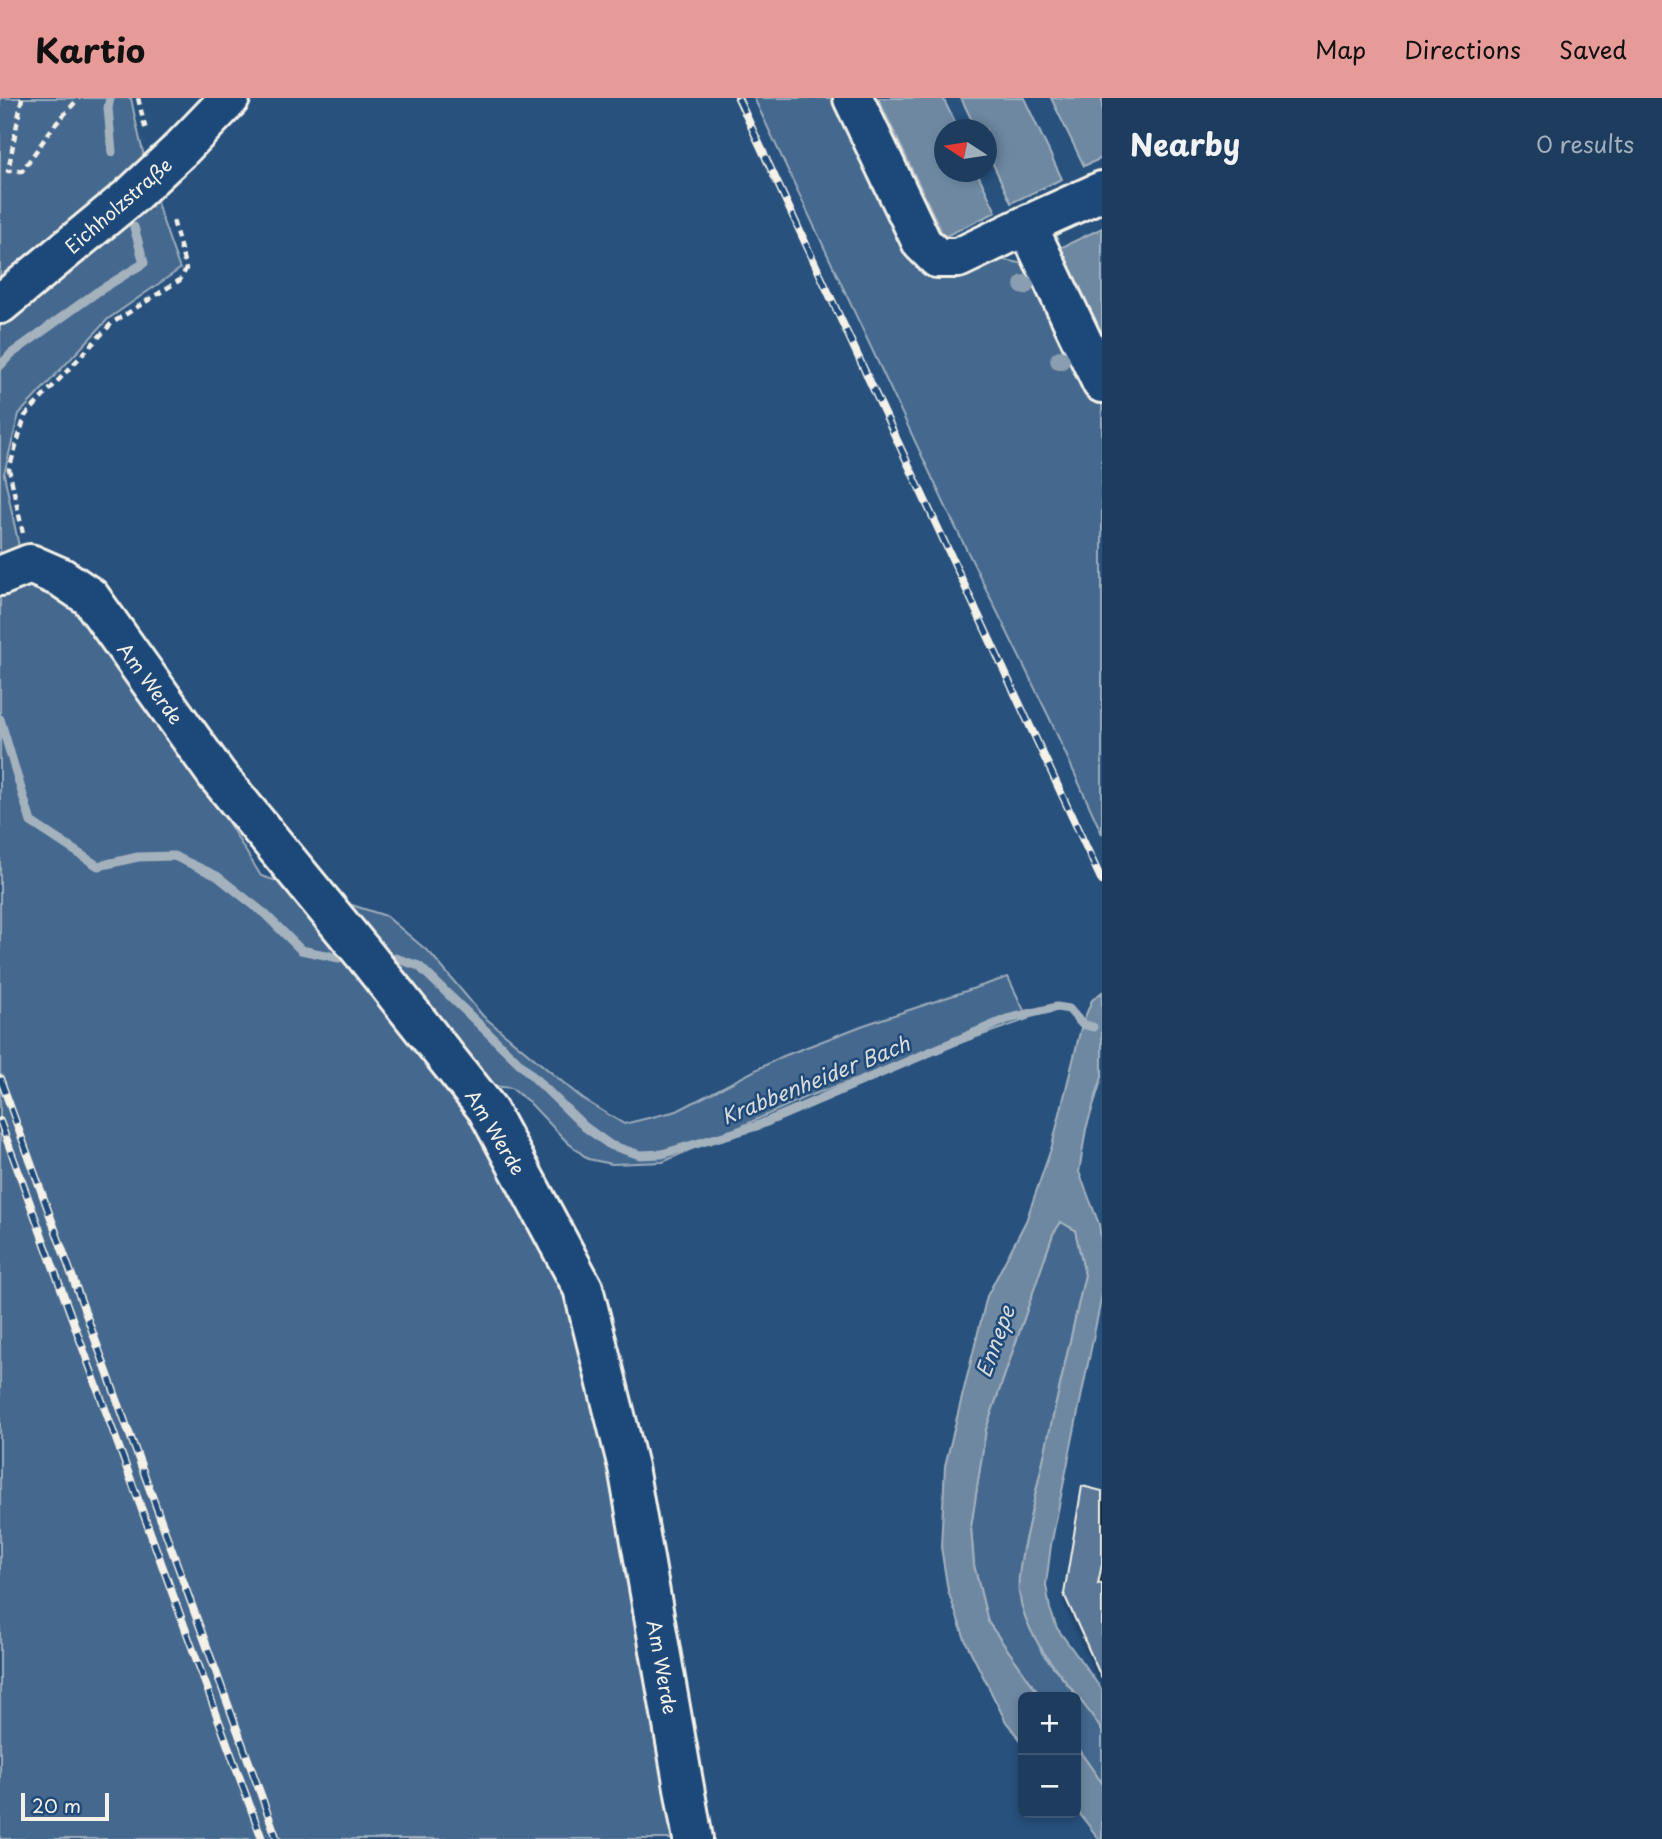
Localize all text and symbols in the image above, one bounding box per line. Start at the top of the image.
text: Kartio [35,24,145,74]
text: Map [1315,31,1366,67]
text: Directions [1404,31,1521,67]
text: Saved [1559,31,1627,67]
north arrow [934,119,997,182]
text: Nearby [1130,121,1240,166]
text: 0 results [1536,126,1634,161]
street label: Eichholzstraße [58,151,178,259]
street label: Am Werde [112,636,190,730]
water label: Krabbenheider Bach [716,1026,915,1131]
street label: Am Werde [459,1084,533,1180]
water label: Ennepe [966,1299,1022,1381]
street label: Am Werde [641,1618,685,1716]
map controls [1018,1692,1081,1818]
button: + [1018,1692,1081,1755]
button: − [1018,1755,1081,1818]
scale bar [21,1790,108,1822]
text: 20 m [32,1791,81,1819]

